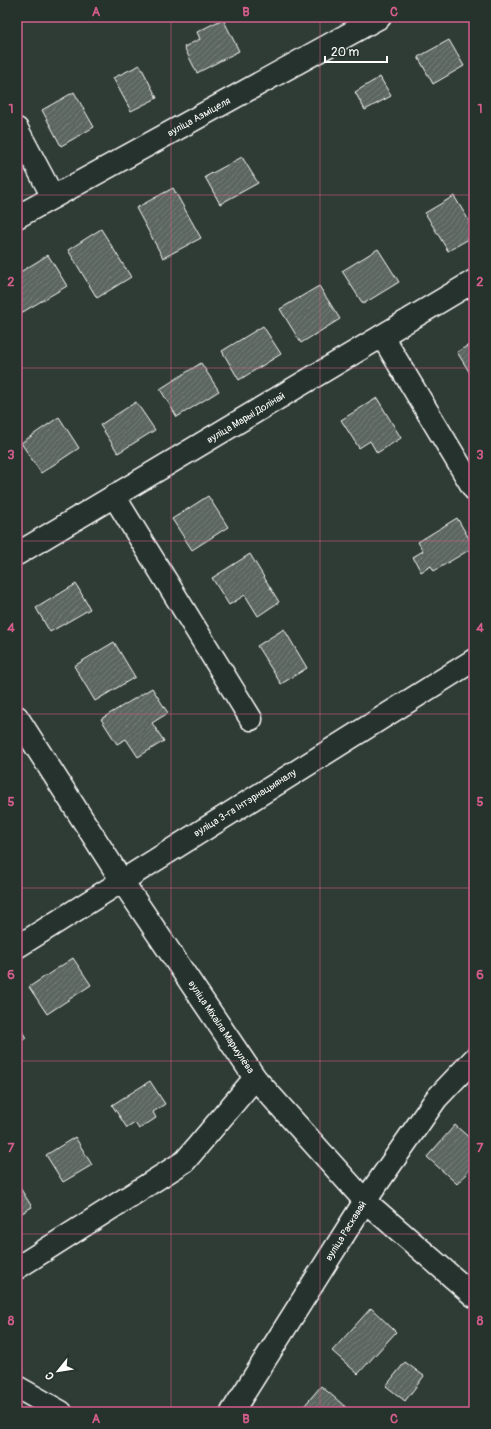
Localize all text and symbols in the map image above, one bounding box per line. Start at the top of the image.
text: A [92,4,101,20]
text: B [242,4,250,20]
text: C [390,4,398,20]
scale bar [325,38,387,64]
text: 20 m [331,45,360,60]
street label: вуліца Азміцеля [165,95,233,139]
text: 1 [8,101,14,117]
text: 1 [477,101,483,117]
text: 2 [7,274,15,290]
text: 2 [476,274,484,290]
street label: вуліца Марыі Долінай [205,390,287,446]
text: 3 [7,447,15,463]
text: 3 [476,447,484,463]
text: 4 [7,620,15,636]
text: 4 [476,620,484,636]
street label: вуліца 3-га Інтэрнацыяналу [192,766,299,839]
text: 5 [7,794,15,810]
text: 5 [476,794,484,810]
text: 6 [7,967,15,983]
text: 6 [476,967,484,983]
street label: вуліца Міхаіла Мармулёва [185,978,257,1076]
text: 7 [8,1140,15,1156]
text: 7 [477,1140,484,1156]
street label: вуліца Раскавай [323,1199,369,1263]
text: 8 [8,1313,15,1329]
text: 8 [477,1313,484,1329]
north arrow [38,1351,78,1391]
text: С [42,1369,57,1382]
text: A [92,1411,101,1427]
text: B [242,1411,250,1427]
text: C [390,1411,398,1427]

